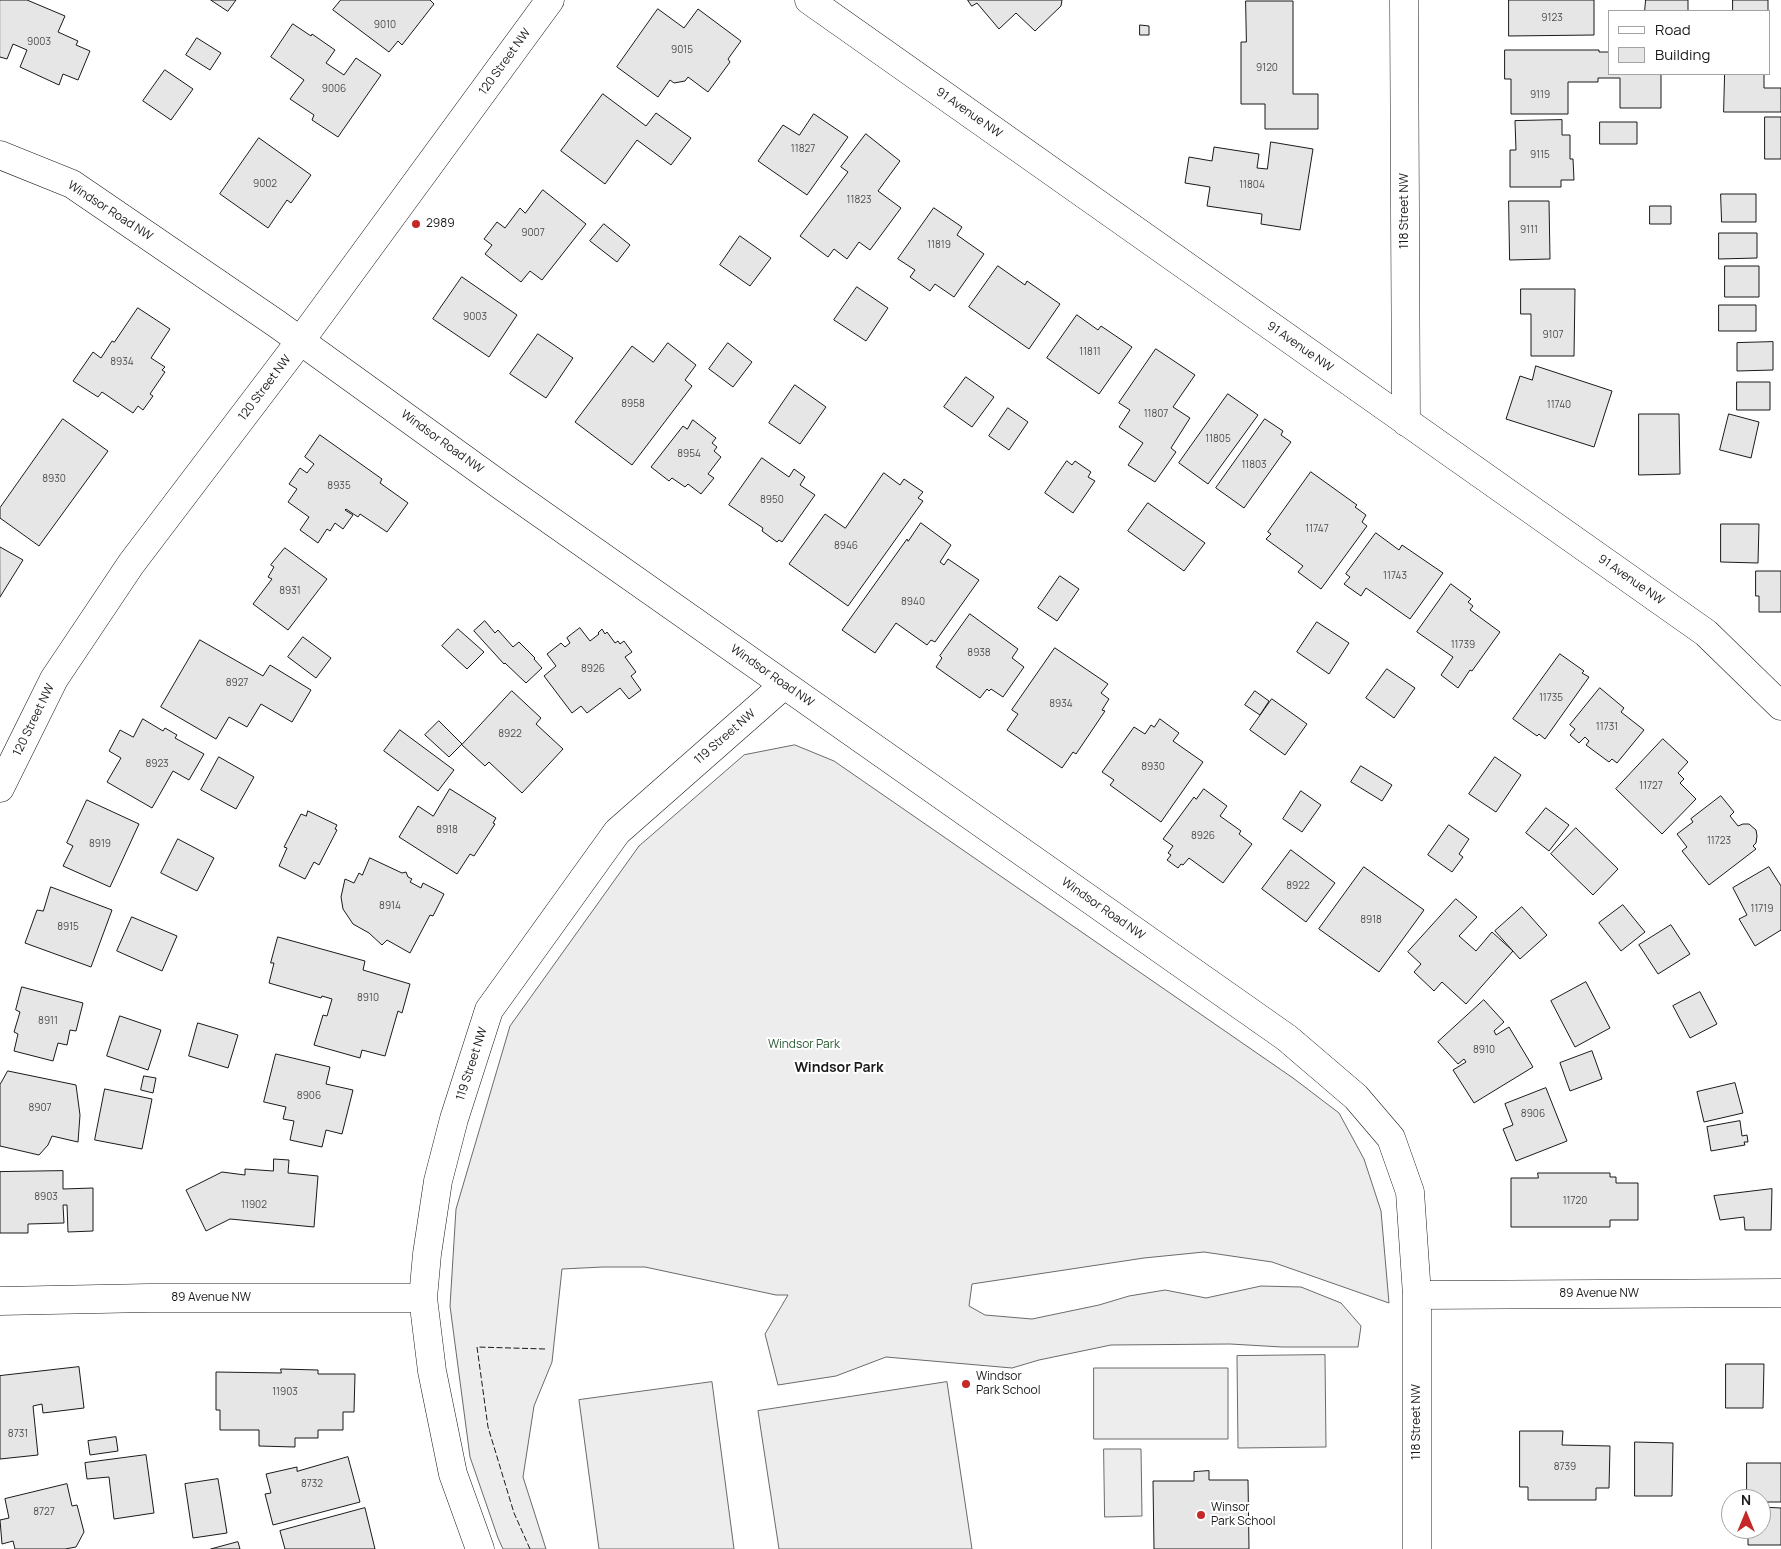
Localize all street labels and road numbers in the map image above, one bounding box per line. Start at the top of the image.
street label: 120 Street NW [476,26,534,98]
street label: 91 Avenue NW [933,85,1005,141]
street label: 118 Street NW [1398,173,1412,249]
street label: Windsor Road NW [65,178,155,244]
street label: 91 Avenue NW [1264,319,1336,375]
street label: 120 Street NW [236,352,294,424]
street label: Windsor Road NW [398,407,486,477]
street label: 91 Avenue NW [1595,552,1667,608]
street label: Windsor Road NW [728,642,816,710]
street label: 120 Street NW [10,682,58,758]
street label: 119 Street NW [691,707,759,767]
street label: Windsor Road NW [1059,875,1147,943]
street label: 119 Street NW [453,1025,491,1103]
street label: 89 Avenue NW [1559,1287,1639,1301]
street label: 89 Avenue NW [171,1291,251,1305]
street label: 118 Street NW [1410,1384,1424,1460]

